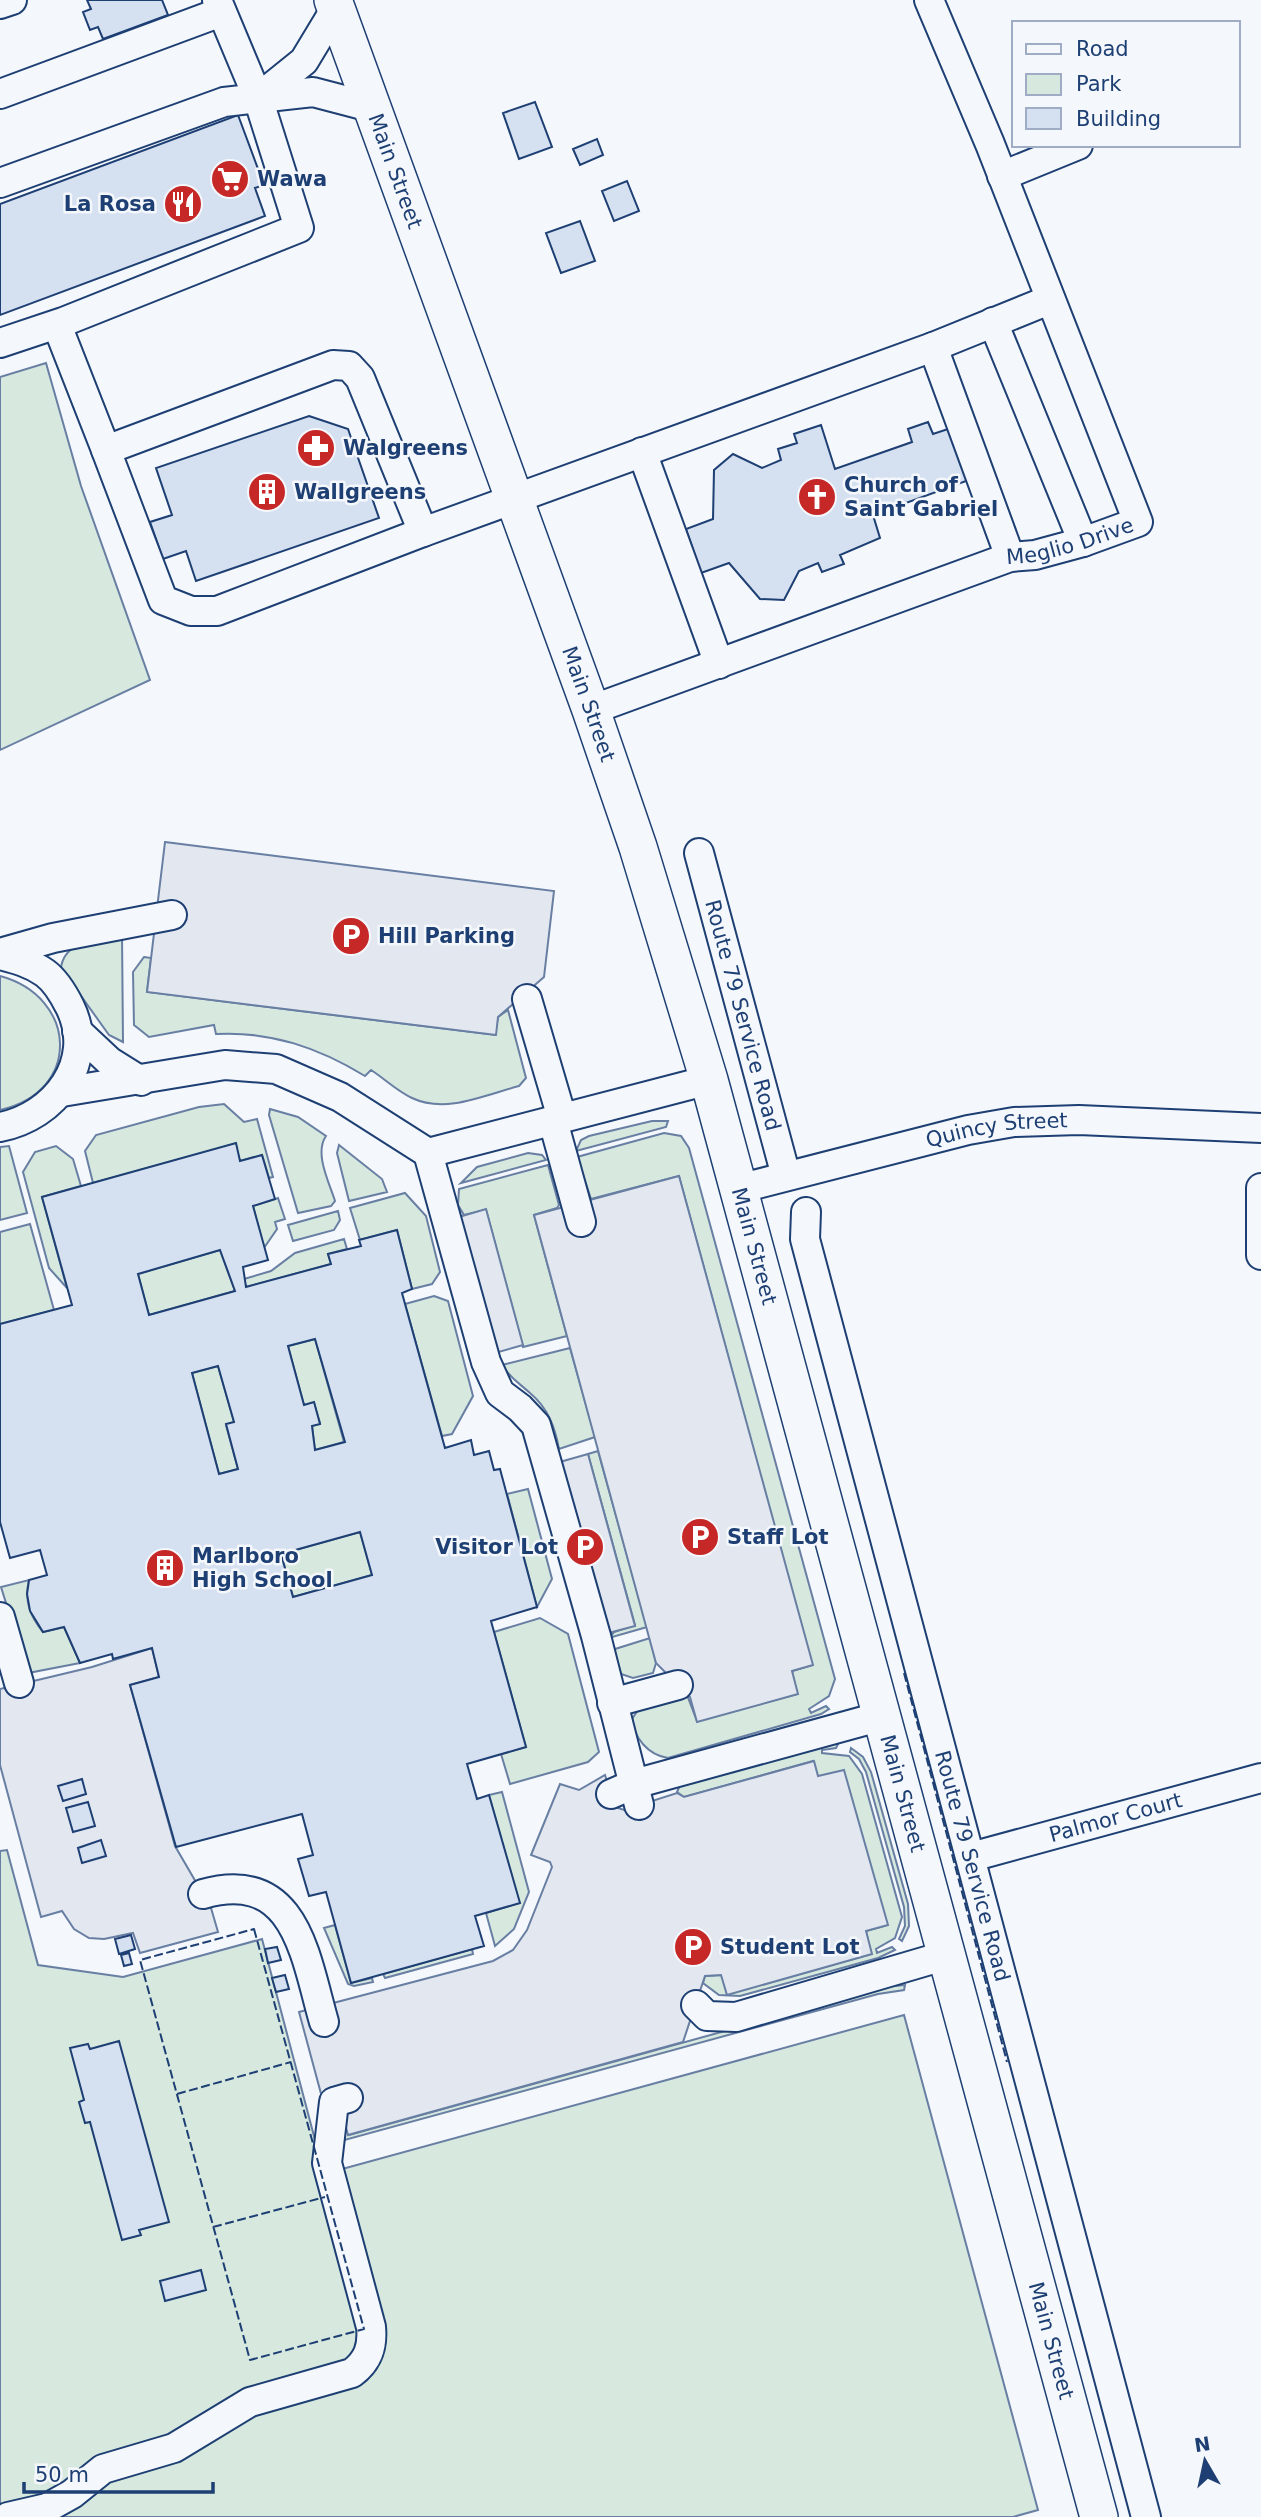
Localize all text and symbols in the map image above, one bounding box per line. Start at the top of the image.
legend [1012,21,1240,147]
text: Road [1076,37,1129,61]
text: Park [1076,72,1122,96]
text: Building [1076,107,1161,131]
street label: Main Street [363,110,427,232]
supermarket icon: Wawa [209,158,251,200]
place label: Wawa [257,167,327,191]
restaurant icon: La Rosa [162,183,204,225]
place label: La Rosa [64,192,156,216]
pharmacy icon: Walgreens [295,427,337,469]
place label: Walgreens [343,436,468,460]
building icon: Wallgreens [246,471,288,513]
place label: Church of Saint Gabriel [844,473,998,521]
church icon: Church of Saint Gabriel [796,476,838,518]
place label: Wallgreens [294,480,426,504]
street label: Meglio Drive [1005,513,1137,569]
street label: Main Street [557,643,620,765]
street label: Route 79 Service Road [700,897,785,1133]
parking icon: Hill Parking [330,915,372,957]
place label: Hill Parking [378,924,515,948]
street label: Quincy Street [923,1108,1068,1152]
street label: Main Street [727,1185,781,1308]
parking icon: Staff Lot [679,1516,721,1558]
place label: Staff Lot [727,1525,829,1549]
parking icon: Visitor Lot [564,1526,606,1568]
place label: Visitor Lot [435,1535,558,1559]
place label: Marlboro High School [192,1544,333,1592]
building icon: Marlboro High School [144,1547,186,1589]
street label: Main Street [875,1732,930,1855]
street label: Route 79 Service Road [930,1748,1015,1984]
street label: Palmor Court [1047,1788,1185,1847]
parking icon: Student Lot [672,1926,714,1968]
place label: Student Lot [720,1935,860,1959]
street label: Main Street [1024,2279,1079,2402]
north arrow [1170,2426,1240,2496]
text: N [1193,2432,1212,2456]
scale bar [24,2450,214,2494]
text: 50 m [35,2463,89,2487]

